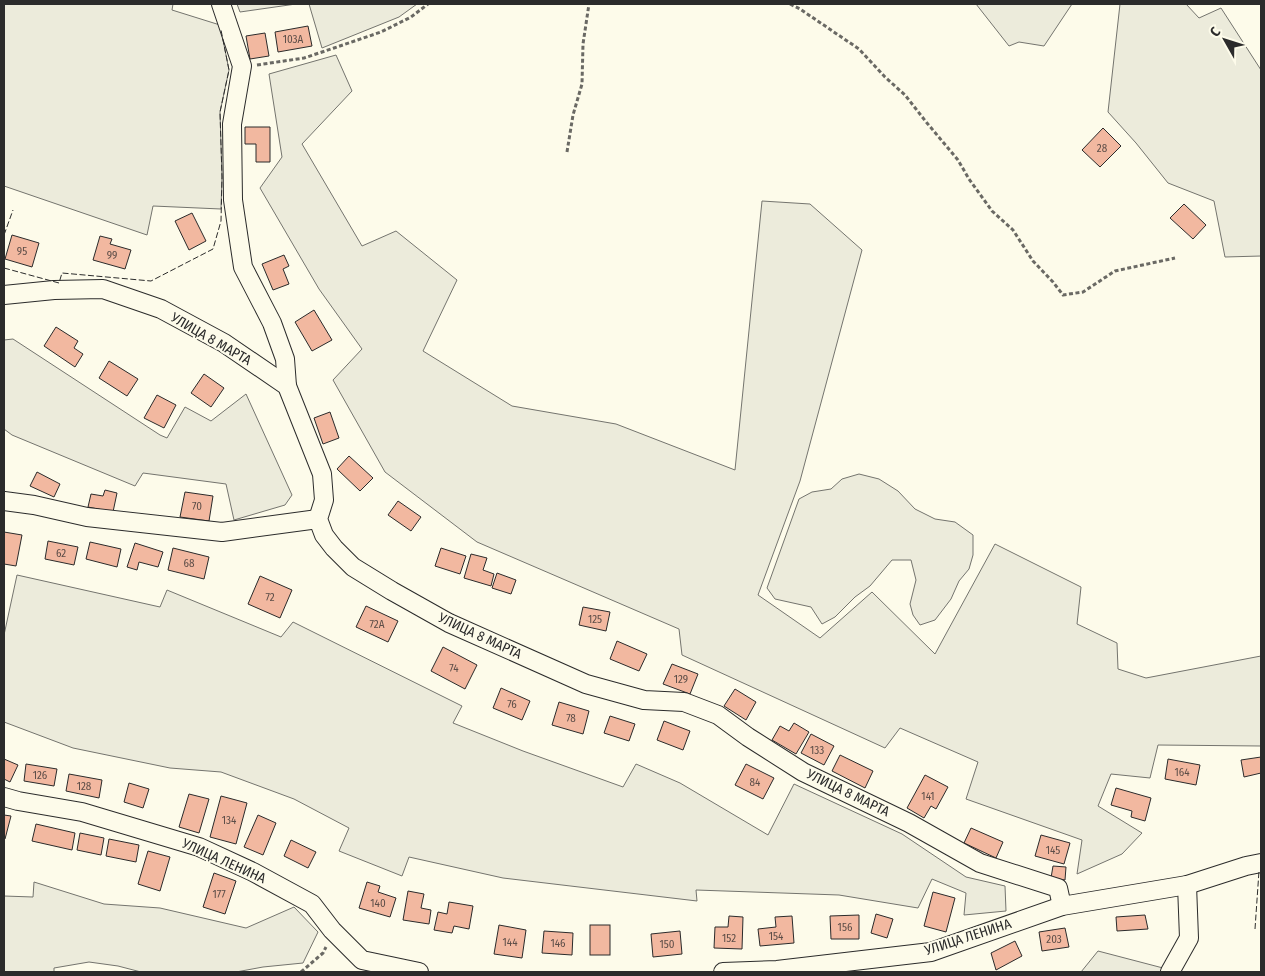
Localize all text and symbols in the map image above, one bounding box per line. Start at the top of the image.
north arrow [1200,15,1250,65]
text: С [1206,23,1225,40]
house number: 103А [283,33,304,46]
house number: 28 [1097,142,1108,155]
house number: 95 [17,245,27,258]
house number: 99 [107,249,117,262]
street label: УЛИЦА 8 МАРТА [167,309,255,369]
house number: 70 [192,500,202,513]
house number: 62 [56,547,66,560]
house number: 68 [184,557,195,570]
house number: 72 [265,591,275,604]
street label: УЛИЦА 8 МАРТА [435,609,525,663]
house number: 125 [588,613,602,626]
house number: 72А [370,618,385,631]
house number: 74 [449,662,459,675]
house number: 129 [674,673,688,686]
house number: 76 [507,698,517,711]
house number: 78 [566,712,576,725]
house number: 133 [810,744,824,757]
street label: УЛИЦА 8 МАРТА [803,765,893,821]
house number: 164 [1174,766,1190,779]
house number: 126 [33,769,48,782]
house number: 84 [750,776,761,789]
house number: 128 [77,780,92,793]
house number: 141 [921,790,935,803]
house number: 134 [222,814,237,827]
street label: УЛИЦА ЛЕНИНА [179,835,269,887]
house number: 145 [1046,844,1060,857]
house number: 177 [212,888,226,901]
house number: 140 [370,897,386,910]
street label: УЛИЦА ЛЕНИНА [922,915,1014,959]
house number: 156 [838,921,853,934]
house number: 154 [769,930,784,943]
house number: 152 [722,932,736,945]
house number: 203 [1046,933,1062,946]
house number: 144 [503,936,518,949]
house number: 146 [550,937,566,950]
house number: 150 [659,938,675,951]

